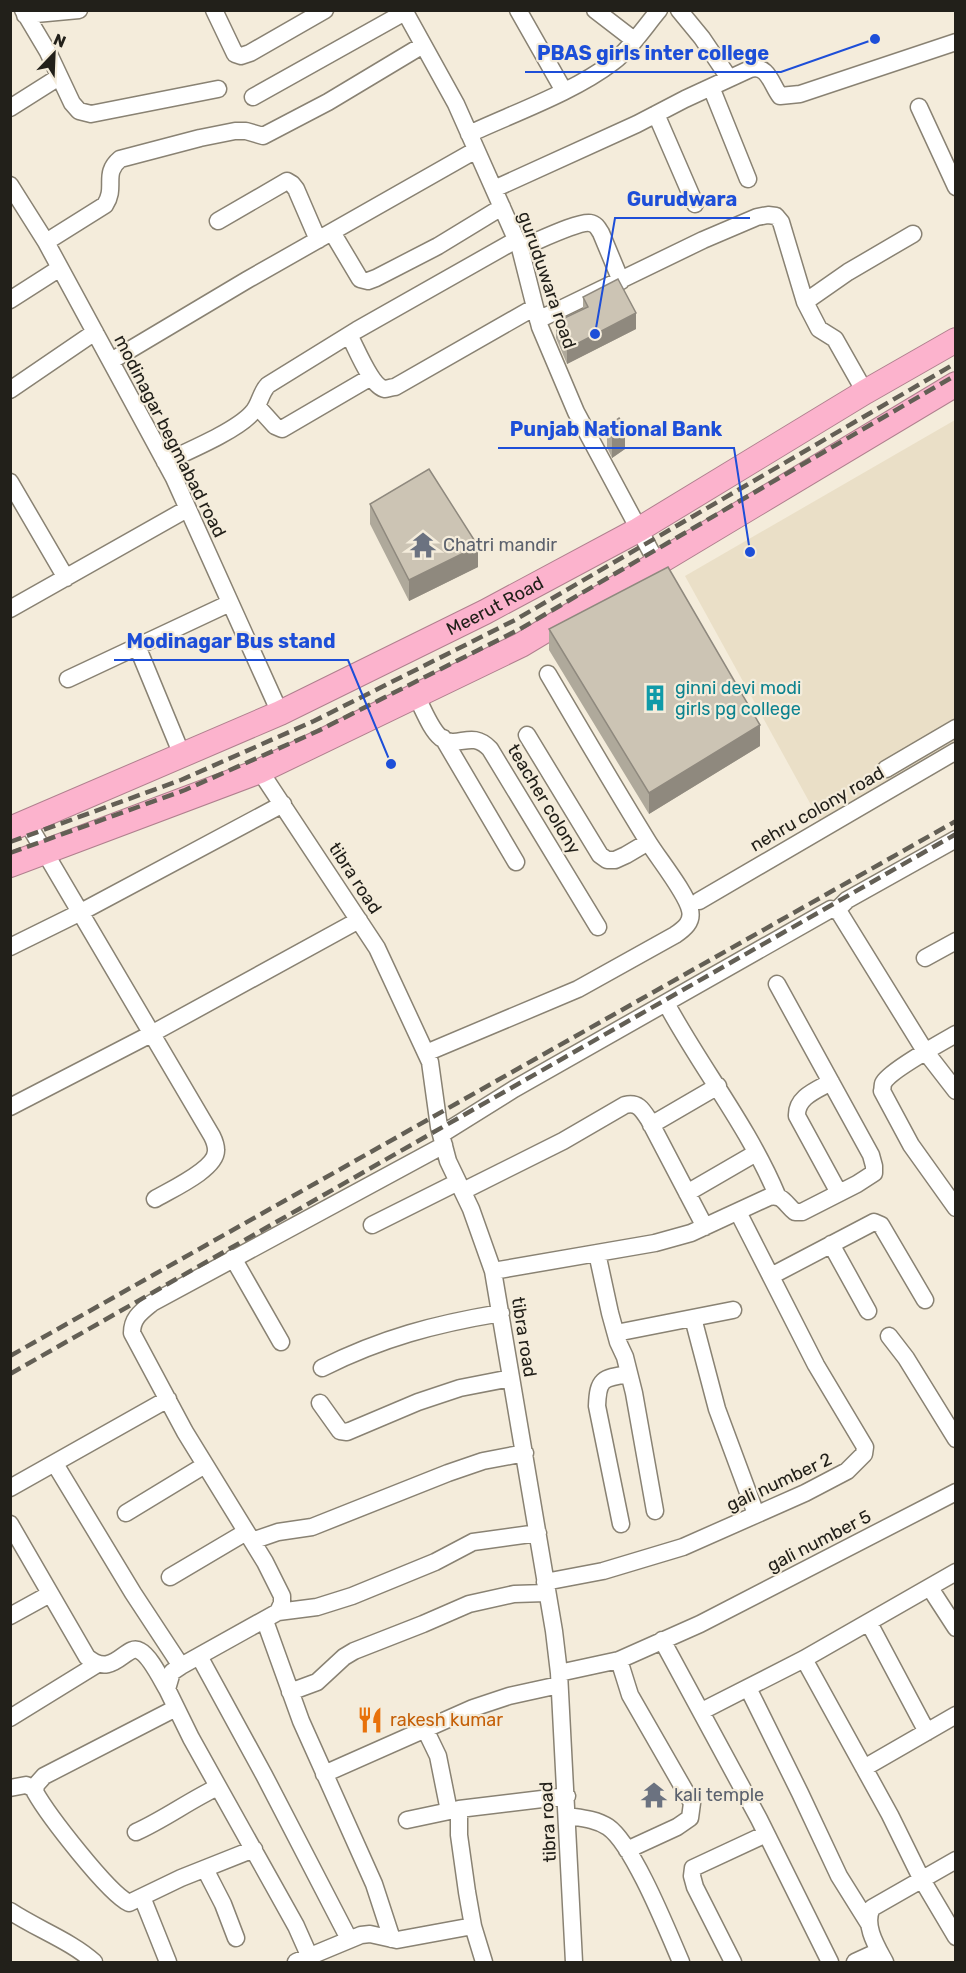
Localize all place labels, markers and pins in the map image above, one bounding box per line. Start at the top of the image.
callout: PBAS girls inter college [525,34,781,72]
callout: Gurudwara [615,180,750,218]
callout: Punjab National Bank [498,410,734,448]
temple icon: Chatri mandir [408,530,438,560]
place label: Chatri mandir [443,534,557,556]
callout: Modinagar Bus stand [114,622,348,660]
place label: ginni devi modi girls pg college [675,677,801,720]
building icon: ginni devi modi girls pg college [640,683,670,713]
restaurant icon: rakesh kumar [355,1705,385,1735]
place label: rakesh kumar [390,1709,503,1731]
temple icon: kali temple [639,1780,669,1810]
place label: kali temple [674,1784,764,1806]

